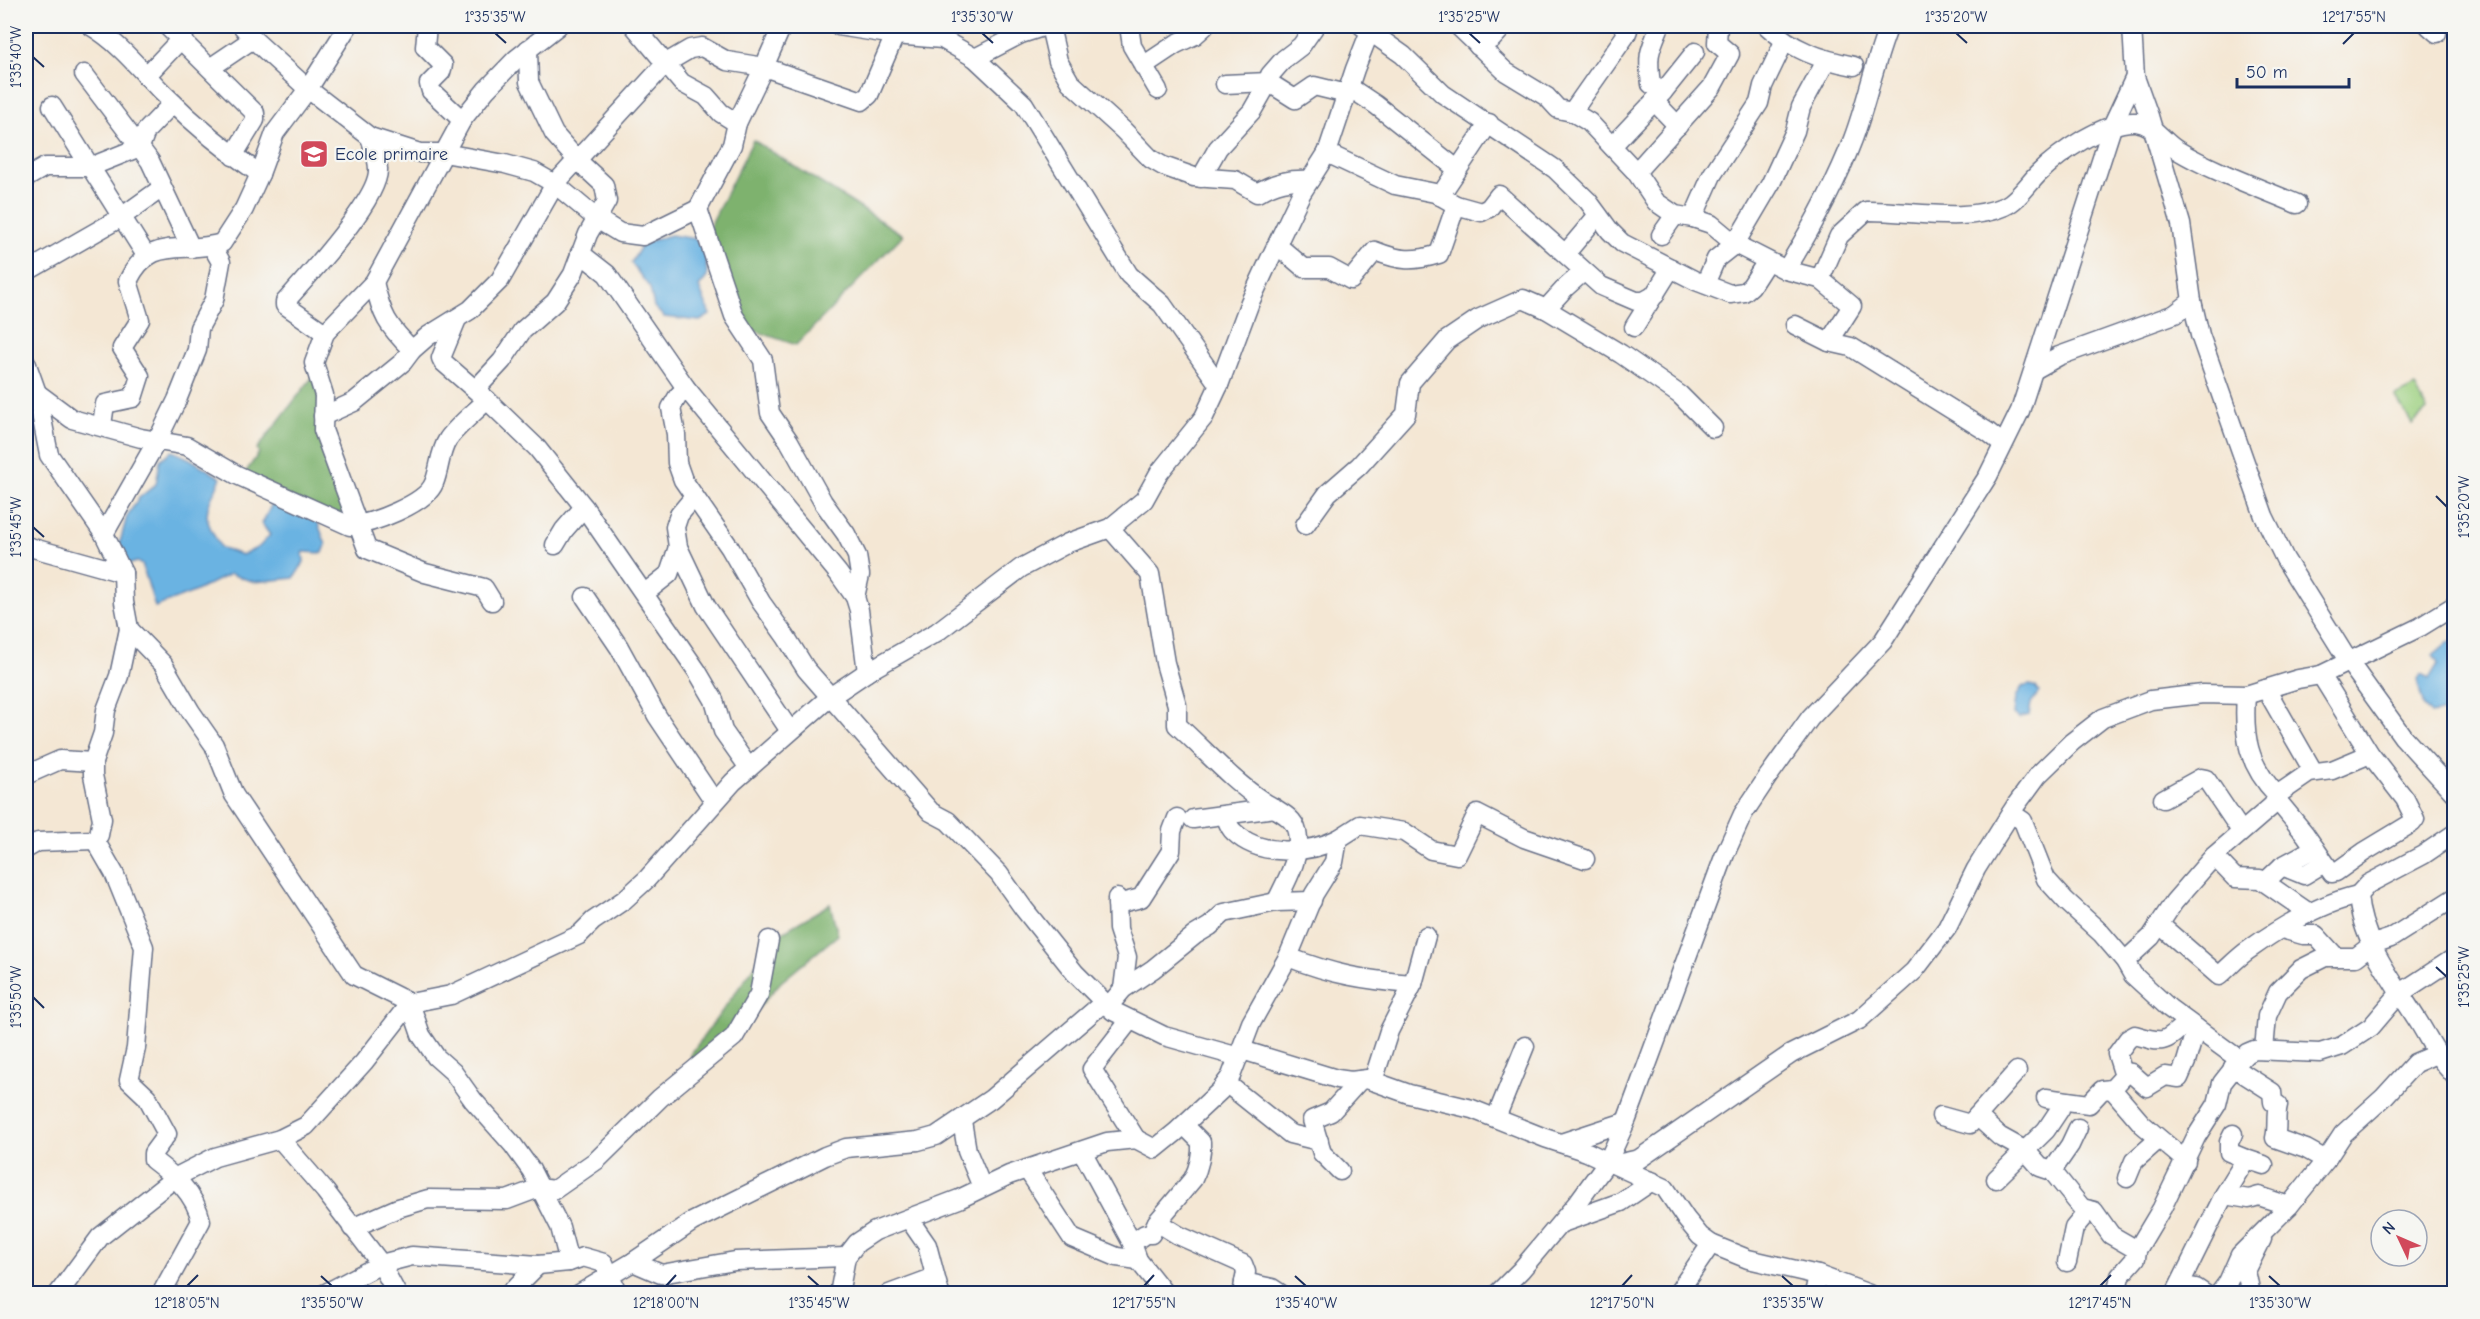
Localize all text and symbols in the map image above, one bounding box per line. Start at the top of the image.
text: 1°35'35"W [464,8,526,26]
text: 1°35'30"W [951,8,1013,26]
text: 1°35'25"W [1438,8,1500,26]
text: 1°35'20"W [1925,8,1987,26]
text: 12°17'55"N [2322,8,2386,26]
text: 1°35'40"W [7,26,25,88]
scale bar [2237,51,2350,89]
text: 50 m [2246,62,2288,83]
school or university icon: Ecole primaire [298,138,330,170]
place label: Ecole primaire [335,144,448,165]
text: 1°35'20"W [2455,476,2473,538]
text: 1°35'45"W [7,497,25,557]
text: 1°35'25"W [2455,946,2473,1008]
text: 1°35'50"W [7,966,25,1028]
north arrow [2369,1208,2429,1268]
text: N [2379,1218,2399,1238]
text: 12°18'05"N [154,1294,220,1312]
text: 1°35'50"W [301,1294,363,1312]
text: 12°18'00"N [633,1294,699,1312]
text: 1°35'45"W [789,1294,849,1312]
text: 12°17'55"N [1112,1294,1176,1312]
text: 1°35'40"W [1275,1294,1337,1312]
text: 12°17'50"N [1590,1294,1654,1312]
text: 1°35'35"W [1762,1294,1824,1312]
text: 12°17'45"N [2069,1294,2131,1312]
text: 1°35'30"W [2249,1294,2311,1312]

